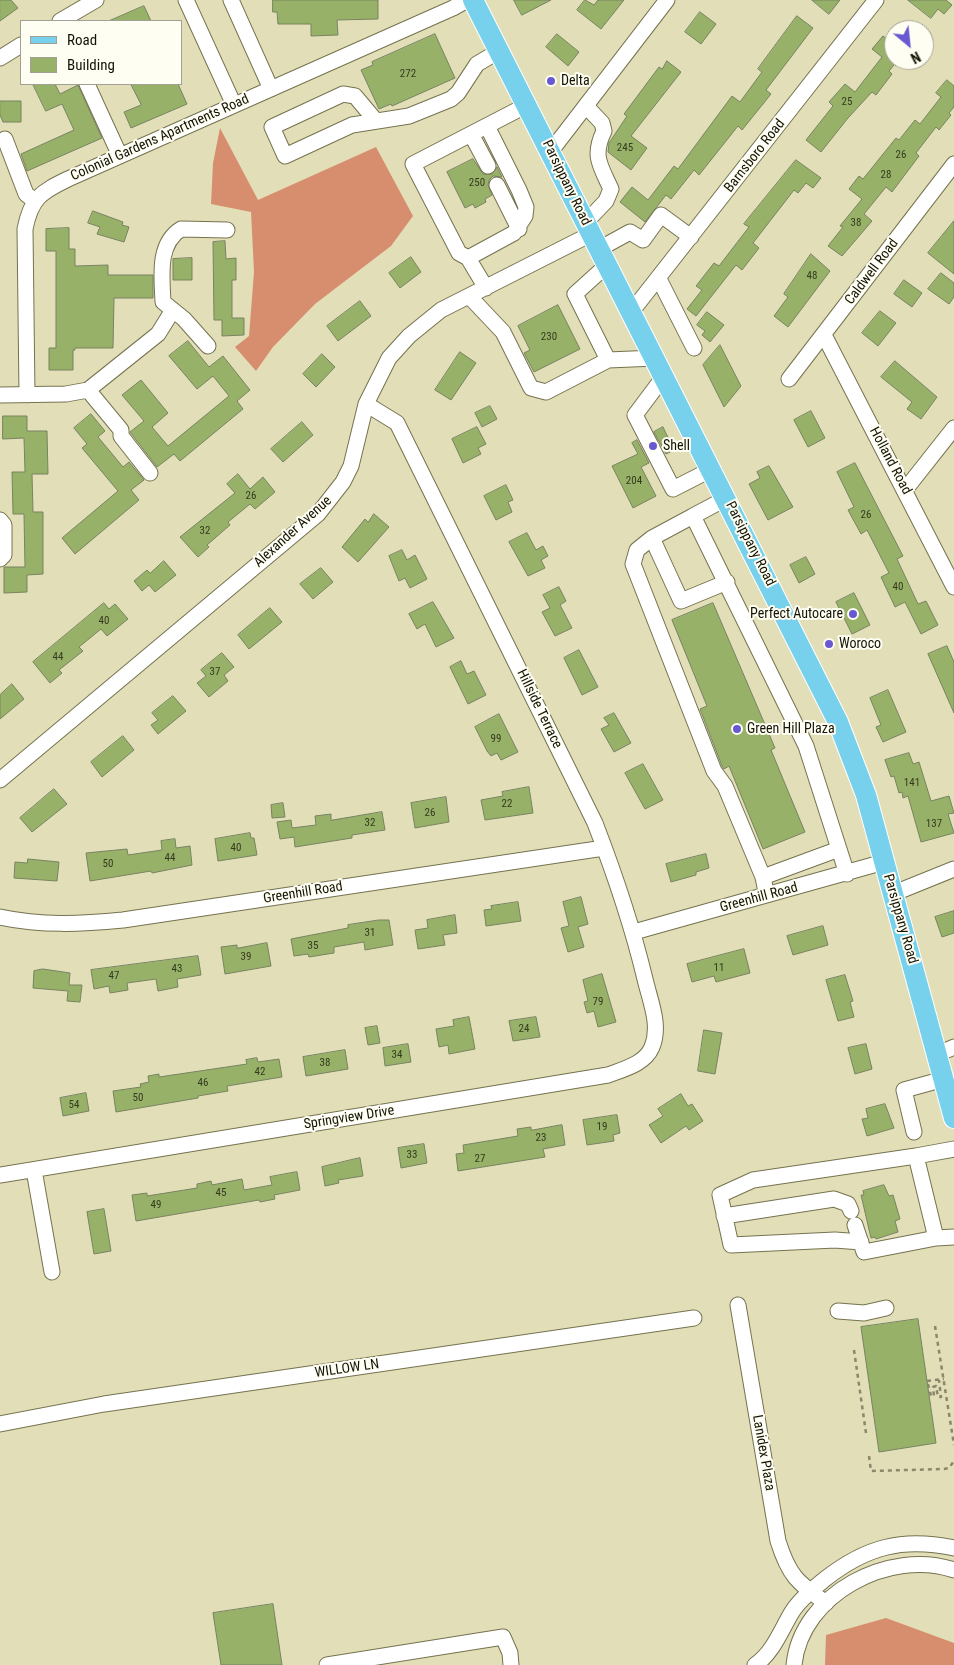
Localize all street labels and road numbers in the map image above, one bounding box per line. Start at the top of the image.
street label: Colonial Gardens Apartments Road [68,91,252,185]
street label: Barnsboro Road [721,116,789,196]
street label: Parsippany Road [538,138,594,228]
street label: Caldwell Road [842,236,902,308]
street label: Holland Road [865,424,915,498]
street label: Alexander Avenue [251,493,335,571]
street label: Parsippany Road [721,499,779,589]
street label: Hillside Terrace [513,667,565,751]
street label: Parsippany Road [879,872,921,966]
street label: Greenhill Road [262,878,344,908]
street label: Greenhill Road [718,880,800,916]
street label: Springview Drive [303,1103,395,1133]
street label: WILLOW LN [314,1356,380,1382]
street label: Lanidex Plaza [748,1414,778,1492]

